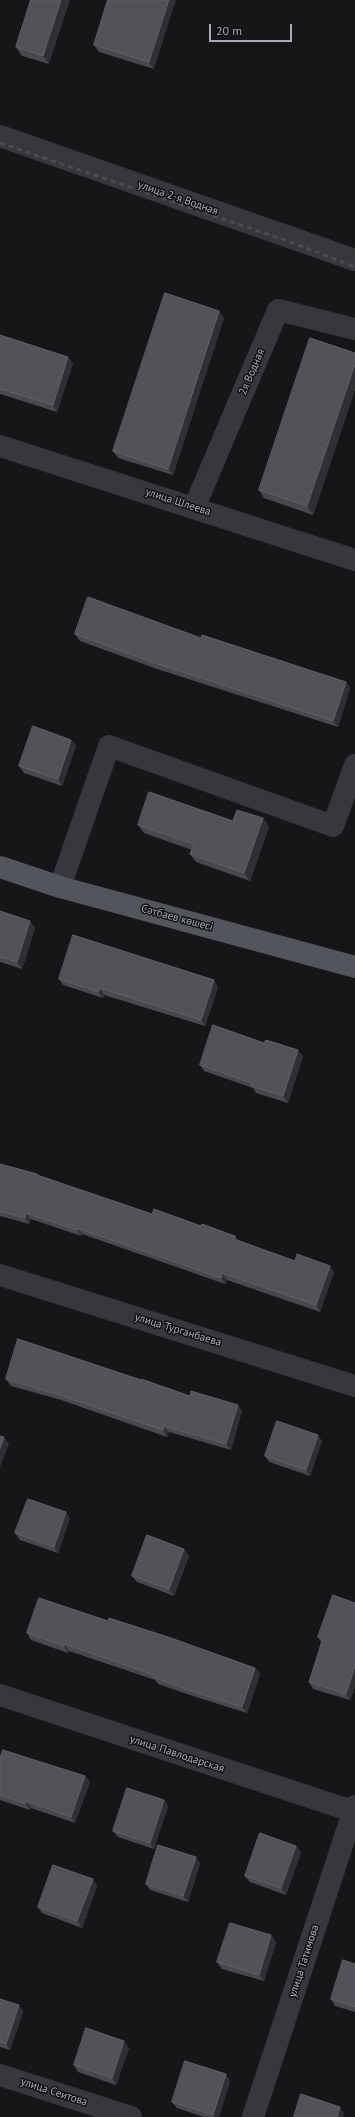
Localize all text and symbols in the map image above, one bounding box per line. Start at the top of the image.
scale bar [211,16,294,42]
text: 20 m [216,23,242,38]
street label: улица 2-я Водная [136,178,220,218]
street label: 2я Водная [236,347,268,397]
street label: улица Шлеева [144,485,212,519]
street label: Сәтбаев көшесі [140,902,214,934]
street label: улица Турганбаева [133,1311,223,1349]
street label: улица Павлодарская [128,1732,226,1776]
street label: улица Татимова [286,1923,322,1999]
street label: улица Сеитова [19,2075,89,2109]

